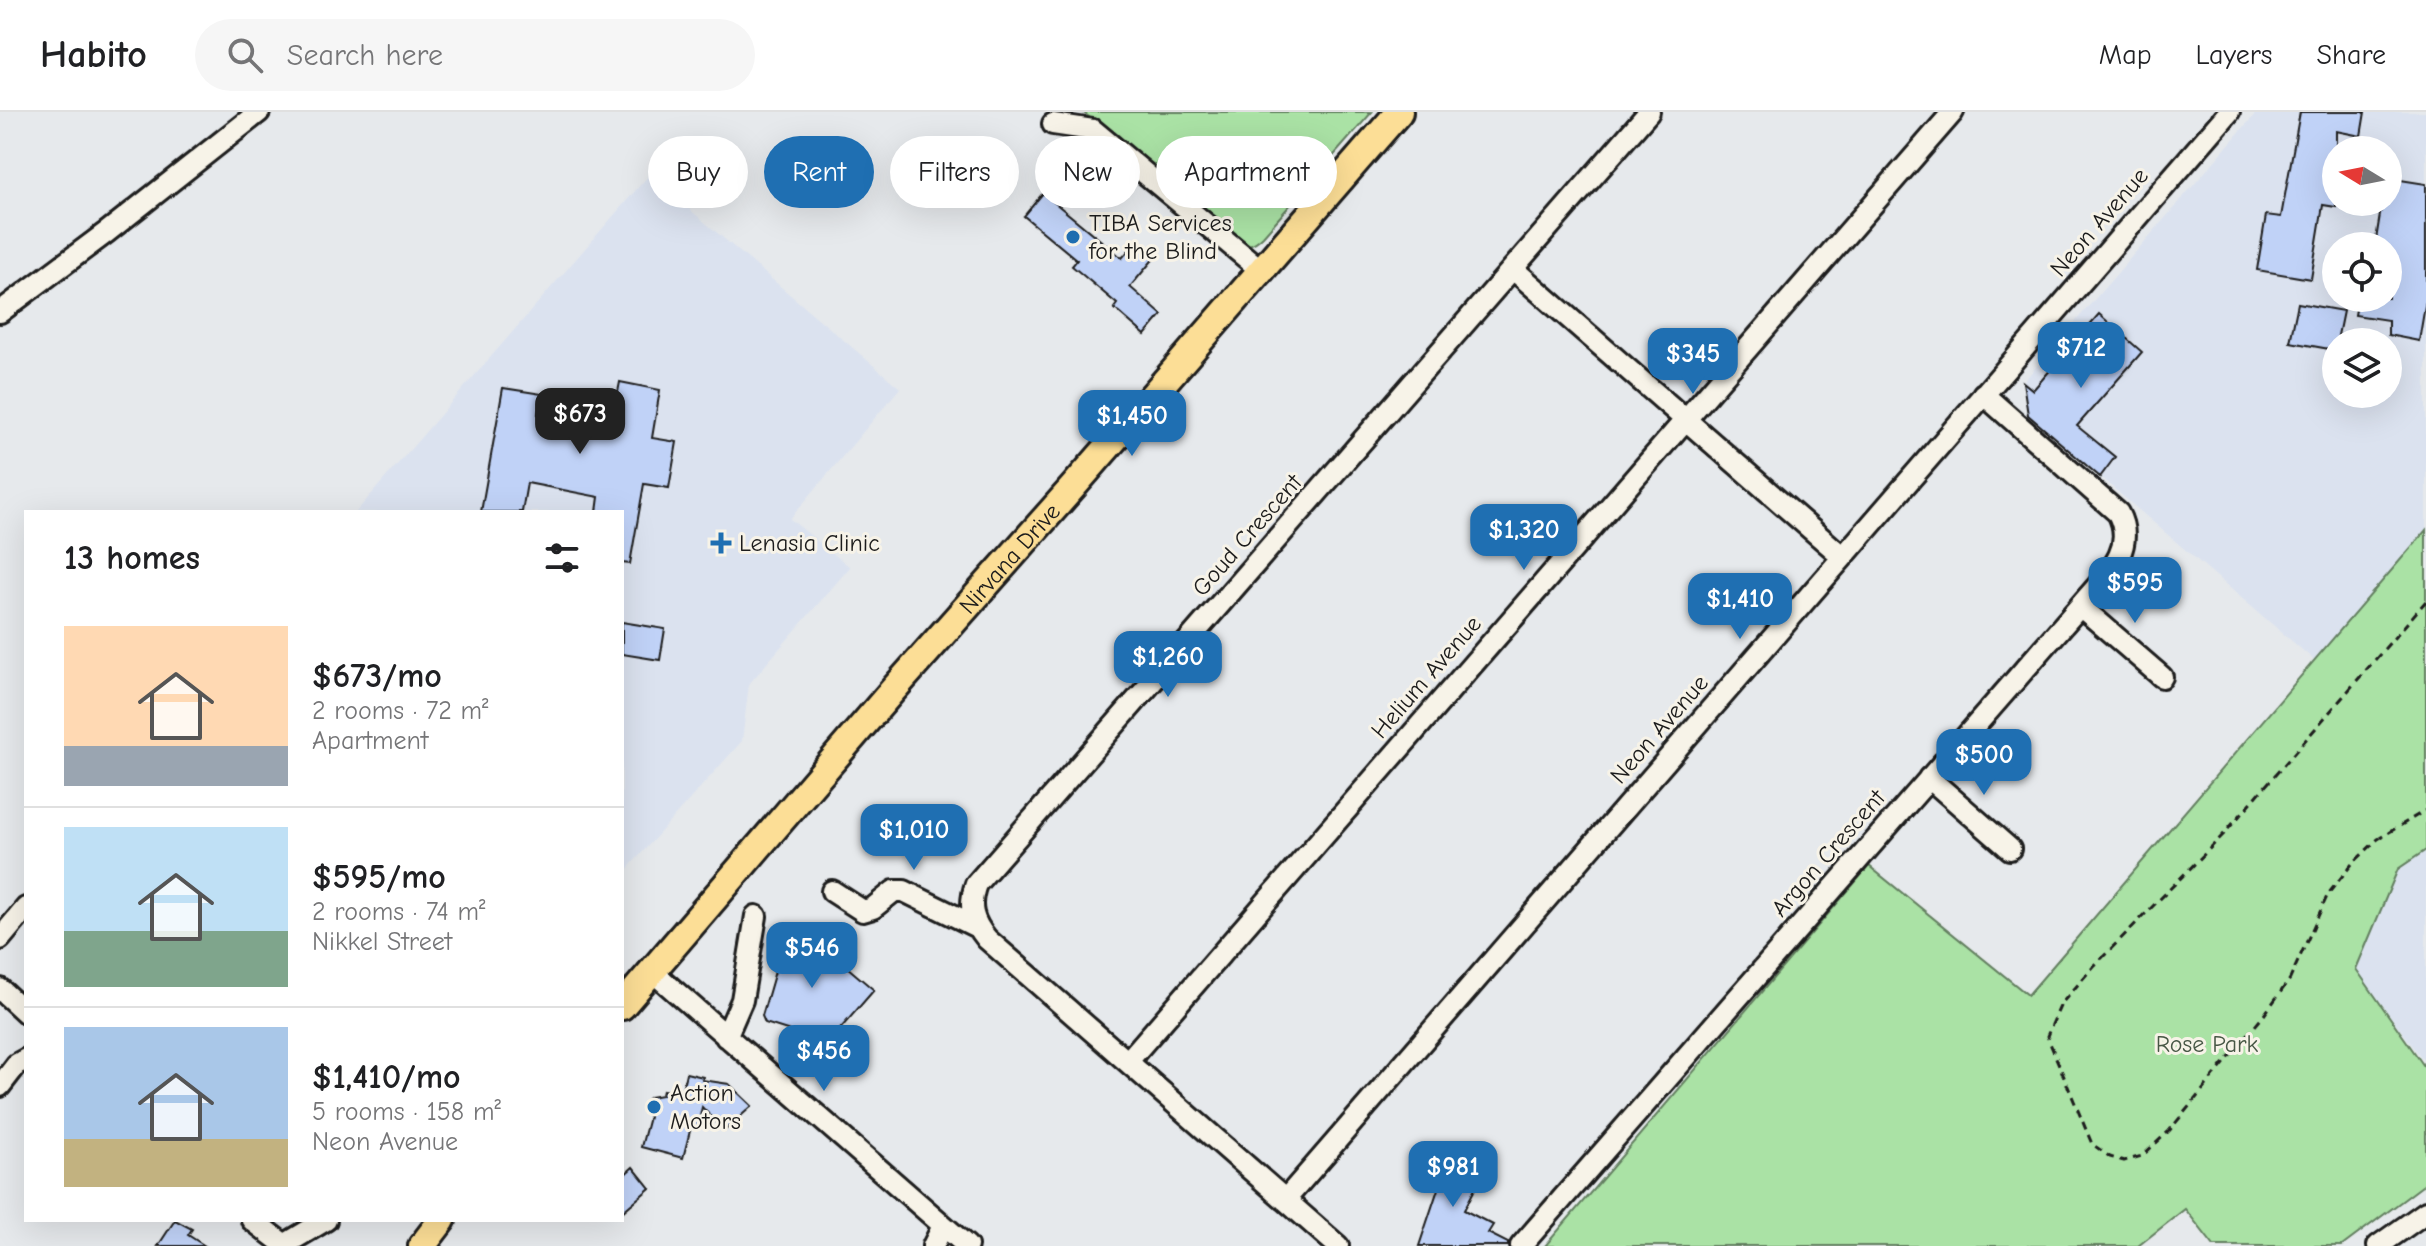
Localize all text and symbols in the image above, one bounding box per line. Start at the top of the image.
search box [195,19,755,91]
text: Habito [40,33,147,77]
icon: search [223,33,267,77]
text: Search here [287,38,443,73]
text: Map [2099,39,2152,71]
text: Layers [2196,39,2272,71]
text: Share [2316,39,2386,71]
chip: Buy [648,136,748,208]
chip: Rent [764,136,874,208]
chip: Filters [890,136,1019,208]
chip: New [1035,136,1140,208]
chip: Apartment [1156,136,1337,208]
north arrow [2322,136,2402,216]
map controls [2322,136,2402,408]
street label: Neon Avenue [2044,162,2154,282]
place label: TIBA Services for the Blind [1088,209,1232,265]
marker: TIBA Services for the Blind [1064,228,1082,246]
button: locate [2322,232,2402,312]
pin: $712 [2034,322,2128,390]
pin: $345 [1646,328,1740,396]
button: layers [2322,328,2402,408]
text: $712 [2056,333,2106,363]
text: $345 [1666,339,1720,369]
pin: $673 [533,388,627,456]
pin: $1,450 [1067,390,1197,458]
text: $673 [553,399,607,429]
text: $1,450 [1096,401,1168,431]
street label: Goud Crescent [1186,467,1308,602]
street label: Nirvana Drive [953,498,1066,619]
pin: $1,320 [1459,504,1589,572]
text: $1,320 [1488,515,1560,545]
place label: Lenasia Clinic [739,529,880,557]
marker: Lenasia Clinic [710,532,732,554]
icon: filters [540,536,584,580]
text: 13 homes [64,538,200,578]
pin: $595 [2088,557,2182,625]
text: $595 [2107,568,2163,598]
pin: $1,410 [1675,573,1805,641]
text: $1,410 [1706,584,1774,614]
street label: Helium Avenue [1365,610,1487,744]
pin: $1,260 [1103,631,1233,699]
text: $1,260 [1132,642,1204,672]
text: $673/mo [312,656,442,696]
icon: home [128,658,224,754]
street label: Neon Avenue [1604,669,1714,789]
text: 2 rooms · 72 m² [312,696,489,726]
text: Apartment [312,726,428,756]
pin: $500 [1937,729,2031,797]
text: $500 [1954,740,2014,770]
street label: Argon Crescent [1765,783,1891,922]
pin: $1,010 [849,804,979,872]
text: $1,010 [879,815,949,845]
text: $595/mo [312,857,446,897]
icon: home [128,859,224,955]
text: 2 rooms · 74 m² [312,897,485,927]
pin: $546 [765,922,859,990]
text: Nikkel Street [312,927,452,957]
text: $546 [784,933,840,963]
pin: $456 [777,1025,871,1093]
park label: Rose Park [2156,1030,2259,1058]
text: $456 [796,1036,852,1066]
text: $1,410/mo [312,1057,461,1097]
icon: home [128,1059,224,1155]
place label: Action Motors [670,1079,741,1135]
text: 5 rooms · 158 m² [312,1097,501,1127]
marker: Action Motors [645,1098,663,1116]
text: Neon Avenue [312,1127,458,1157]
pin: $981 [1406,1141,1500,1209]
text: $981 [1427,1152,1479,1182]

